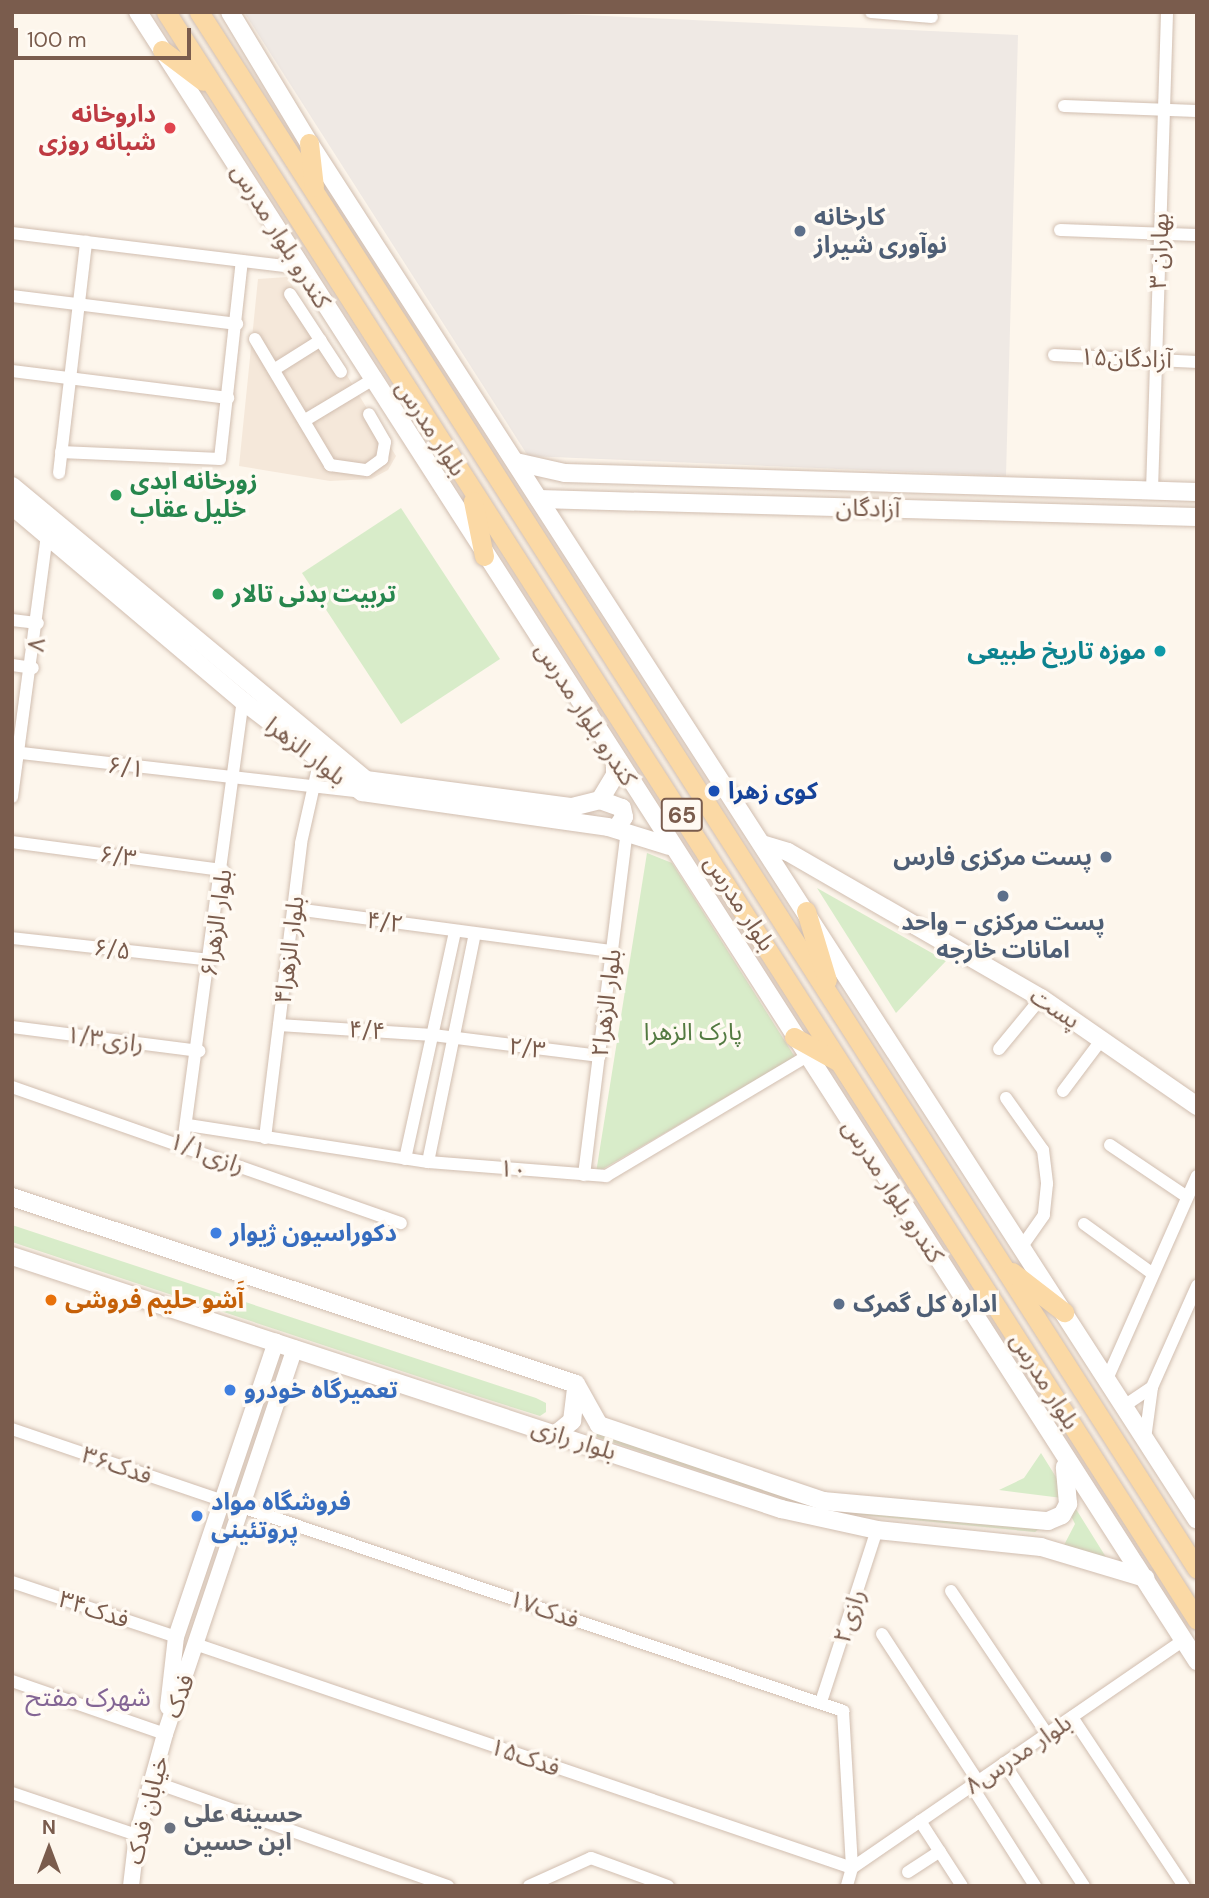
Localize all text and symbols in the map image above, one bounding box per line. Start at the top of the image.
scale bar [18,14,194,58]
text: 100 m [27,26,87,54]
place label: داروخانه شبانه روزی [38,100,156,156]
marker: داروخانه شبانه روزی [162,120,178,136]
street label: کندرو بلوار مدرس [225,158,337,314]
place label: کارخانه نوآوری شیراز [814,203,947,259]
street label: بهاران ۳ [1143,212,1175,290]
marker: کارخانه نوآوری شیراز [792,223,808,239]
street label: آزادگان۱۵ [1080,342,1172,374]
street label: بلوار مدرس [389,375,473,481]
place label: زورخانه ابدی خلیل عقاب [130,467,258,523]
marker: زورخانه ابدی خلیل عقاب [108,487,124,503]
street label: آزادگان [835,492,901,524]
place label: تربیت بدنی تالار [232,580,396,608]
marker: تربیت بدنی تالار [210,586,226,602]
street label: ۸ [21,637,51,653]
street label: کندرو بلوار مدرس [529,637,643,791]
place label: موزه تاریخ طبیعی [967,637,1146,665]
marker: موزه تاریخ طبیعی [1152,643,1168,659]
street label: بلوار الزهرا [260,710,352,792]
street label: ۶/۱ [106,750,146,784]
place label: کوی زهرا [728,777,818,805]
marker: کوی زهرا [706,783,722,799]
road number: 65 [659,796,705,834]
street label: ۶/۳ [98,839,138,873]
place label: پست مرکزی فارس [893,843,1092,871]
marker: پست مرکزی فارس [1098,849,1114,865]
street label: بلوار مدرس [698,850,782,956]
street label: بلوار الزهرا۶ [194,867,238,979]
marker: پست مرکزی - واحد امانات خارجه [995,888,1011,904]
street label: بلوار الزهرا۴ [268,894,310,1006]
street label: ۴/۲ [365,905,405,939]
place label: پست مرکزی - واحد امانات خارجه [901,908,1105,964]
street label: ۶/۵ [92,932,132,966]
street label: بلوار الزهرا۲ [585,947,627,1059]
street label: پست [1025,981,1085,1035]
street label: ۴/۴ [348,1014,386,1046]
park label: پارک الزهرا [644,1018,742,1046]
street label: رازی۱/۳ [65,1020,145,1058]
street label: ۲/۳ [507,1031,547,1065]
street label: کندرو بلوار مدرس [836,1114,950,1268]
street label: رازی۱/۱ [166,1126,248,1180]
street label: ۱۰ [498,1153,528,1185]
place label: دکوراسیون ژیوار [230,1219,397,1247]
marker: دکوراسیون ژیوار [208,1225,224,1241]
place label: آَشو حلیم فروشی [65,1286,244,1314]
place label: اداره کل گمرک [853,1290,997,1318]
marker: آَشو حلیم فروشی [43,1292,59,1308]
marker: اداره کل گمرک [831,1296,847,1312]
street label: بلوار مدرس [1004,1327,1086,1435]
place label: تعمیرگاه خودرو [244,1376,398,1404]
marker: تعمیرگاه خودرو [222,1382,238,1398]
street label: بلوار رازی [528,1412,620,1466]
street label: فدک۳۶ [78,1440,156,1490]
place label: فروشگاه مواد پروتئینی [211,1488,351,1544]
marker: فروشگاه مواد پروتئینی [189,1508,205,1524]
street label: فدک۳۴ [55,1584,133,1634]
street label: فدک۱۷ [505,1584,583,1634]
street label: رازی۲ [827,1586,871,1646]
street label: فدک [158,1670,200,1722]
district label: شهرک مفتح [25,1682,151,1714]
street label: بلوار مدرس۸ [959,1708,1077,1800]
street label: فدک۱۵ [486,1732,564,1782]
street label: خیابان فدک [120,1753,174,1867]
place label: حسینه علی ابن حسین [184,1800,302,1856]
north arrow [14,1814,84,1884]
text: N [42,1815,56,1840]
marker: حسینه علی ابن حسین [162,1820,178,1836]

